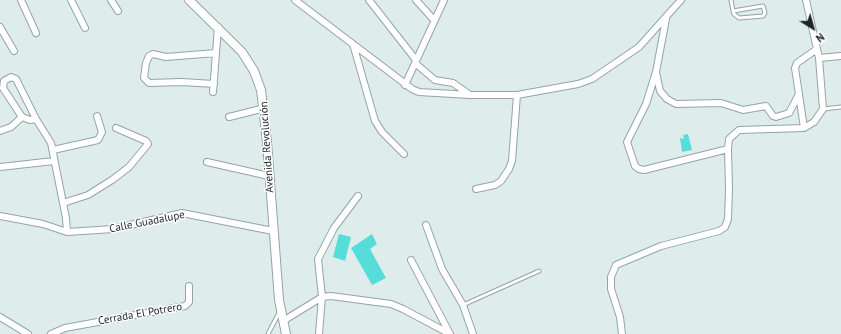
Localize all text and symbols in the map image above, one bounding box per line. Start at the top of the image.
north arrow [793,8,833,48]
text: N [813,30,827,45]
street label: Avenida Revolución [257,101,277,193]
street label: Calle Guadalupe [108,208,186,236]
street label: Cerrada El Potrero [97,300,183,328]

